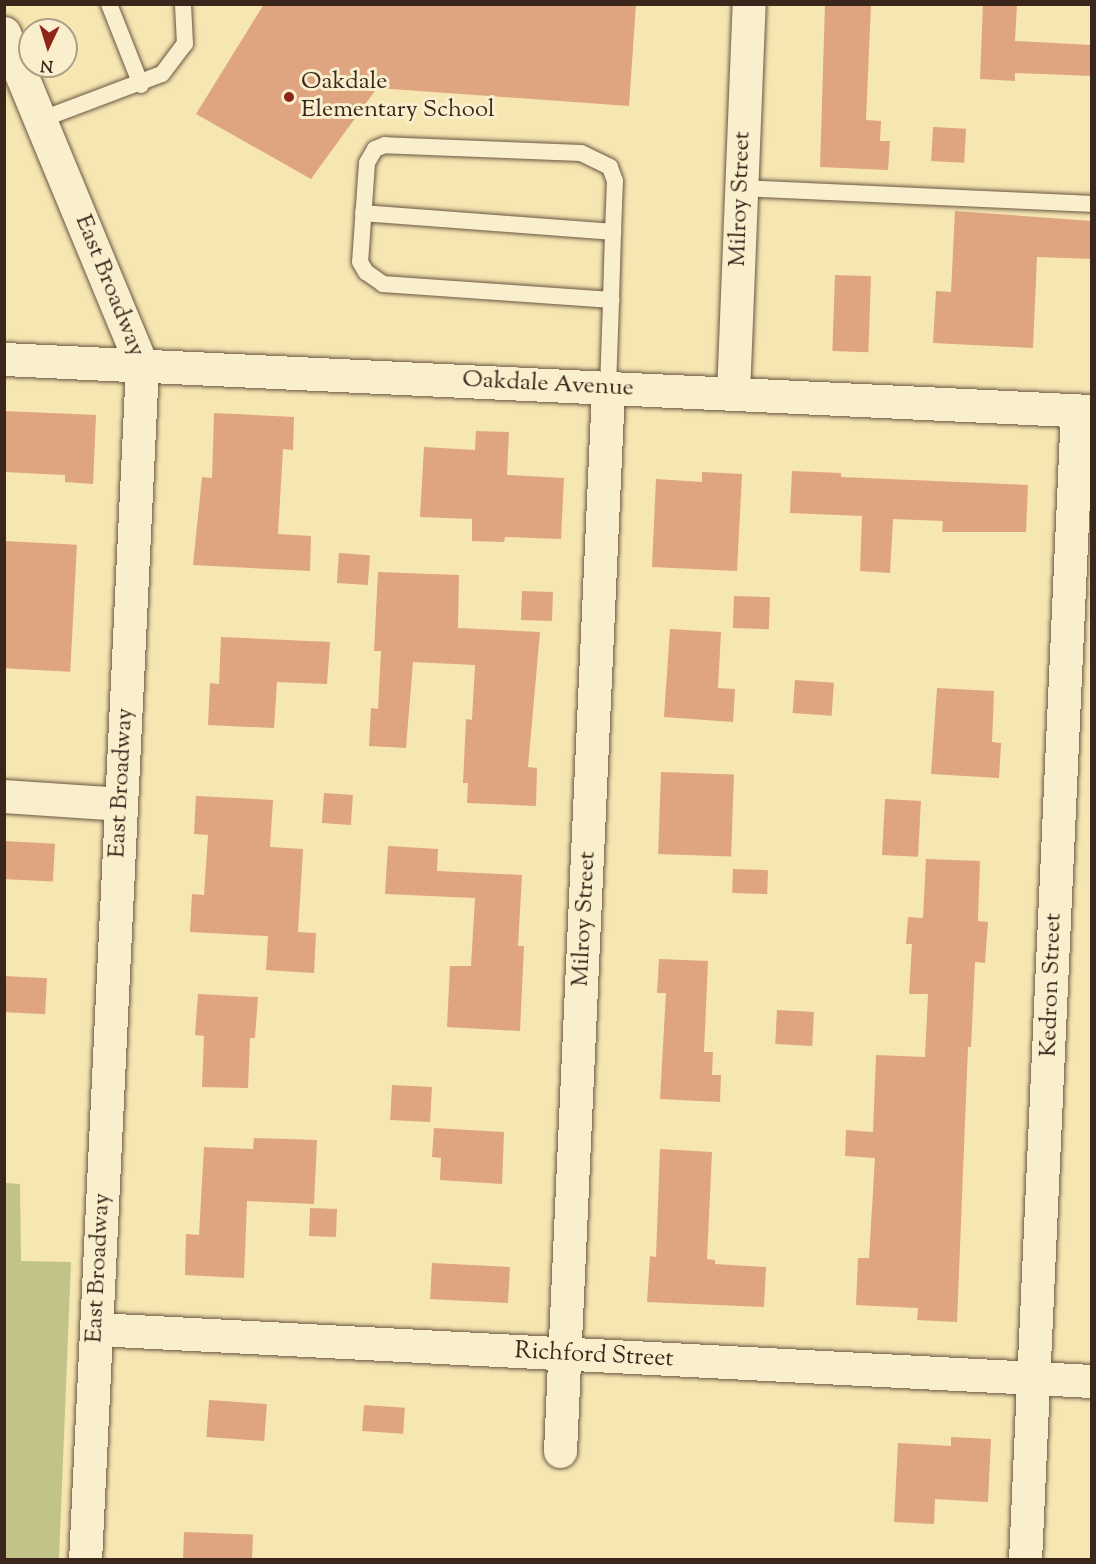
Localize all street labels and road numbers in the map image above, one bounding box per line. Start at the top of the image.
street label: Milroy Street [724,131,758,267]
street label: East Broadway [68,211,150,361]
street label: Oakdale Avenue [462,366,634,404]
street label: East Broadway [104,707,140,859]
street label: Milroy Street [567,850,603,988]
street label: Kedron Street [1035,912,1069,1058]
street label: East Broadway [81,1192,117,1344]
street label: Richford Street [514,1337,674,1375]

